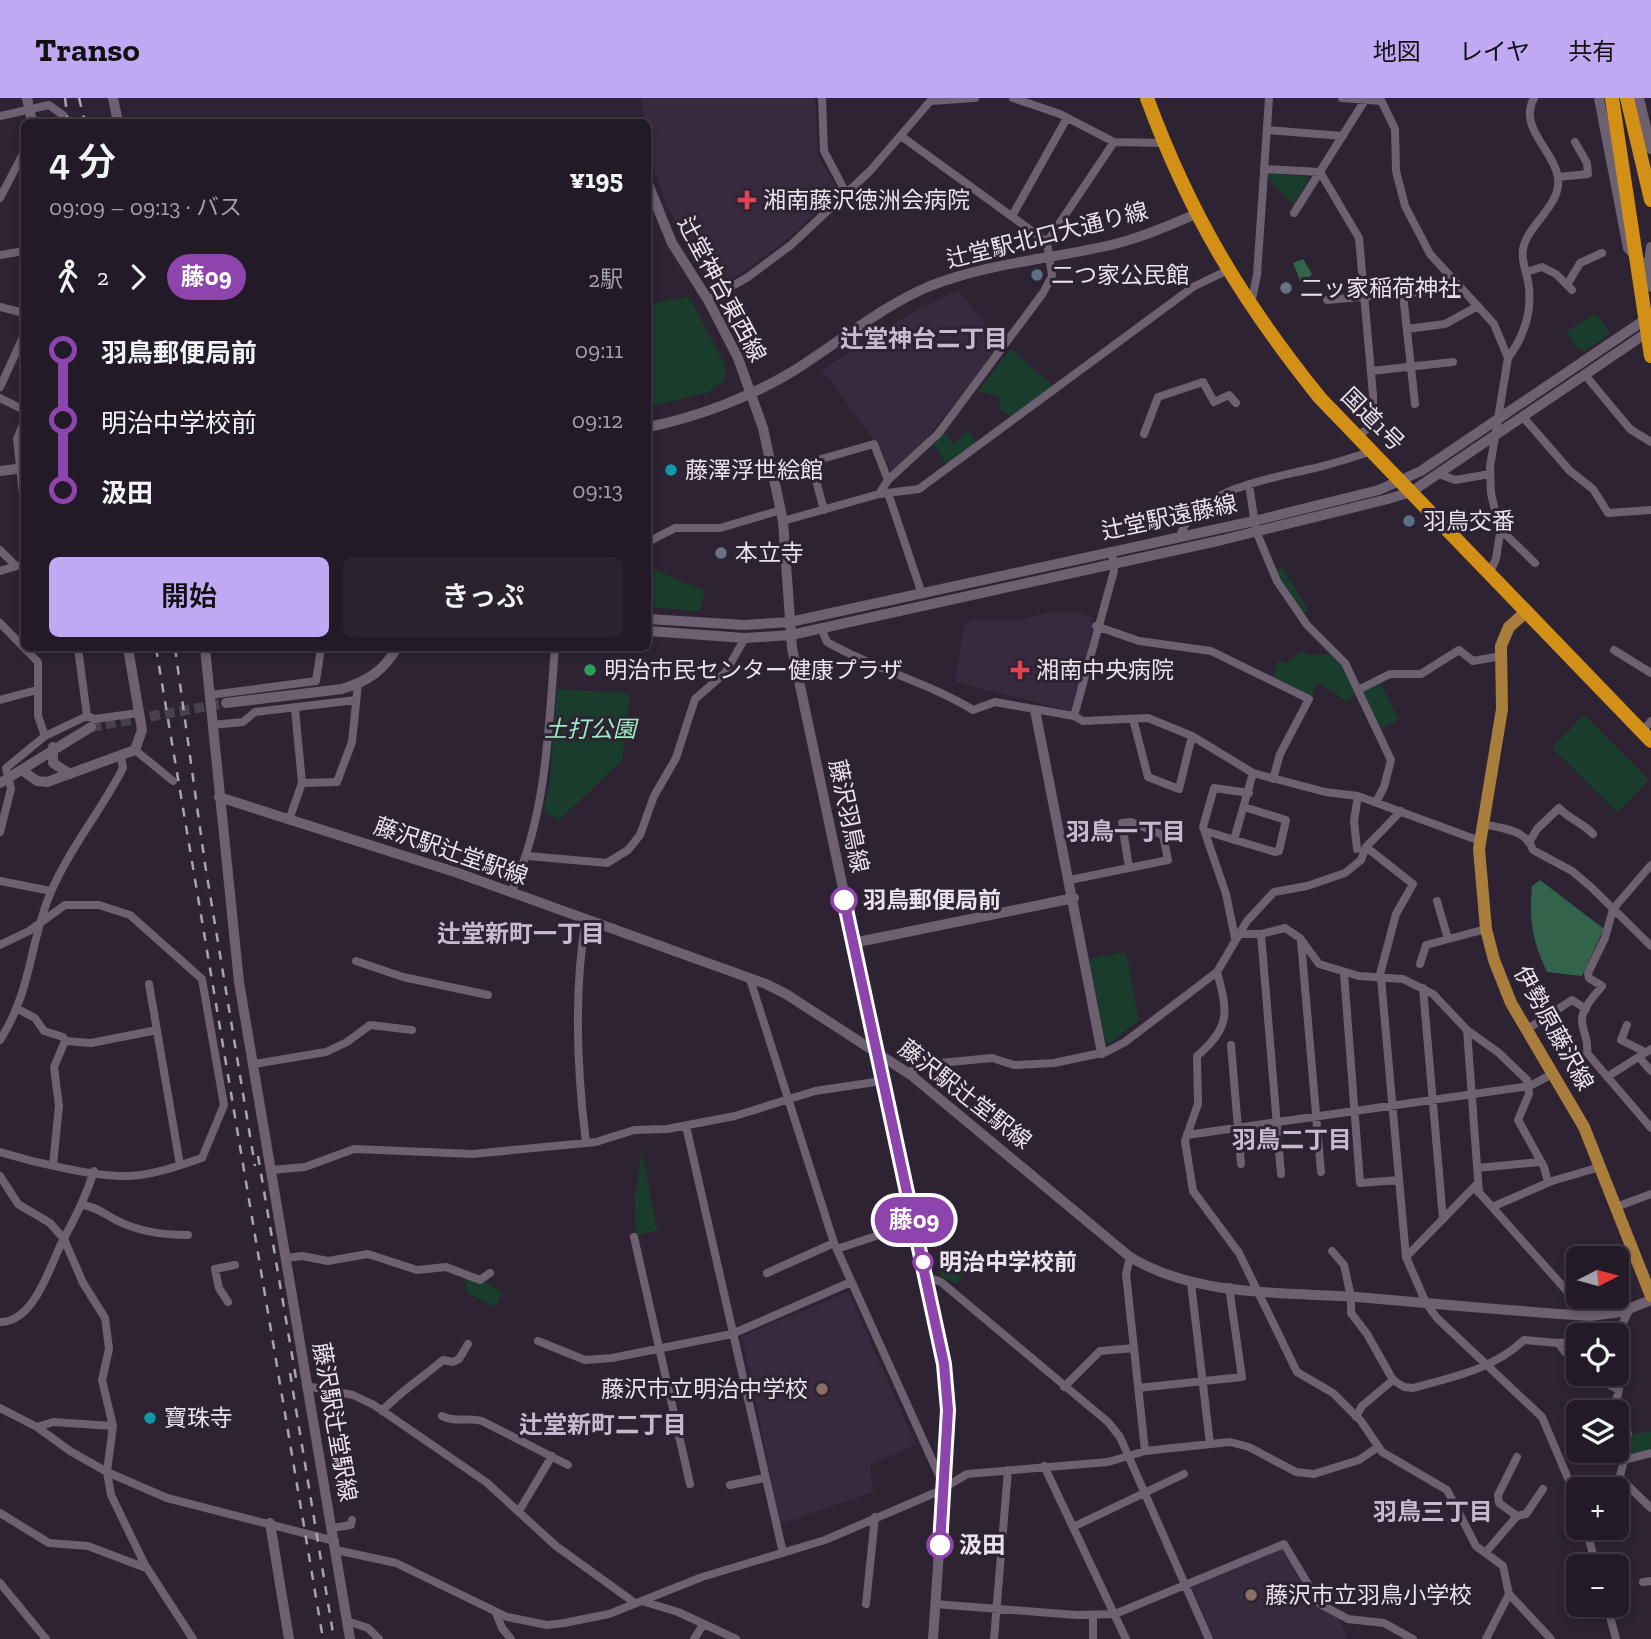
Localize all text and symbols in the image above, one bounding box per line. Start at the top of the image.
text: Transo [35,30,140,69]
text: 地図 [1373,37,1421,66]
text: レイヤ [1459,37,1530,66]
text: 共有 [1568,37,1616,66]
text: 4 分 [49,139,116,185]
text: ¥195 [570,163,623,195]
place label: 湘南藤沢徳洲会病院 [763,186,970,214]
marker: 湘南藤沢徳洲会病院 [737,190,757,210]
text: 09:09 – 09:13 · バス [49,193,242,221]
street label: 辻堂駅北口大通り線 [943,196,1151,274]
street label: 辻堂神台東西線 [672,211,772,367]
icon: walk [49,258,87,296]
icon: forward [119,258,157,296]
place label: 二つ家公民館 [1051,261,1189,289]
text: 藤09 [181,262,232,291]
text: 2 [97,263,109,291]
text: 2駅 [588,265,623,293]
marker: 二つ家公民館 [1029,267,1045,283]
place label: 二ッ家稲荷神社 [1300,274,1461,302]
marker: 二ッ家稲荷神社 [1278,280,1294,296]
district label: 辻堂神台二丁目 [840,324,1008,353]
text: 09:11 [575,336,623,364]
text: 羽鳥郵便局前 [101,337,257,369]
street label: 国道1号 [1336,382,1410,456]
text: 09:12 [572,406,623,434]
text: 明治中学校前 [101,407,257,439]
place label: 藤澤浮世絵館 [685,456,823,484]
marker: 藤澤浮世絵館 [663,462,679,478]
text: 09:13 [572,476,623,504]
text: 汲田 [101,477,153,509]
street label: 辻堂駅遠藤線 [1099,489,1239,545]
place label: 羽鳥交番 [1423,507,1515,535]
marker: 羽鳥交番 [1401,513,1417,529]
place label: 本立寺 [735,539,804,567]
marker: 本立寺 [713,545,729,561]
button: 開始 [49,557,329,637]
button: きっぷ [343,557,623,637]
place label: 明治市民センター健康プラザ [604,656,903,684]
place label: 湘南中央病院 [1036,656,1174,684]
marker: 湘南中央病院 [1010,660,1030,680]
marker: 明治市民センター健康プラザ [582,662,598,678]
park label: 土打公園 [544,715,639,743]
street label: 藤沢羽鳥線 [823,757,875,875]
street label: 藤沢駅辻堂駅線 [370,812,532,890]
district label: 羽鳥一丁目 [1066,817,1186,846]
place label: 羽鳥郵便局前 [863,886,1001,914]
marker: 羽鳥郵便局前 [831,887,857,913]
district label: 辻堂新町一丁目 [437,919,605,948]
street label: 伊勢原藤沢線 [1508,961,1600,1095]
street label: 藤沢駅辻堂駅線 [893,1033,1037,1155]
district label: 羽鳥二丁目 [1232,1125,1352,1154]
line badge: 藤09 [874,1197,954,1243]
text: 藤09 [889,1205,939,1234]
north arrow [1566,1246,1629,1309]
map controls [1566,1246,1629,1617]
place label: 明治中学校前 [939,1248,1077,1276]
marker: 明治中学校前 [913,1252,933,1272]
button: locate [1566,1323,1629,1386]
street label: 藤沢駅辻堂駅線 [307,1340,363,1504]
place label: 藤沢市立明治中学校 [601,1375,808,1403]
marker: 藤沢市立明治中学校 [814,1381,830,1397]
button: layers [1566,1400,1629,1463]
place label: 寶珠寺 [164,1404,233,1432]
marker: 寶珠寺 [142,1410,158,1426]
district label: 辻堂新町二丁目 [519,1410,687,1439]
button: + [1566,1477,1629,1540]
district label: 羽鳥三丁目 [1373,1497,1493,1526]
place label: 汲田 [959,1531,1005,1559]
marker: 汲田 [927,1532,953,1558]
button: − [1566,1554,1629,1617]
place label: 藤沢市立羽鳥小学校 [1265,1581,1472,1609]
marker: 藤沢市立羽鳥小学校 [1243,1587,1259,1603]

